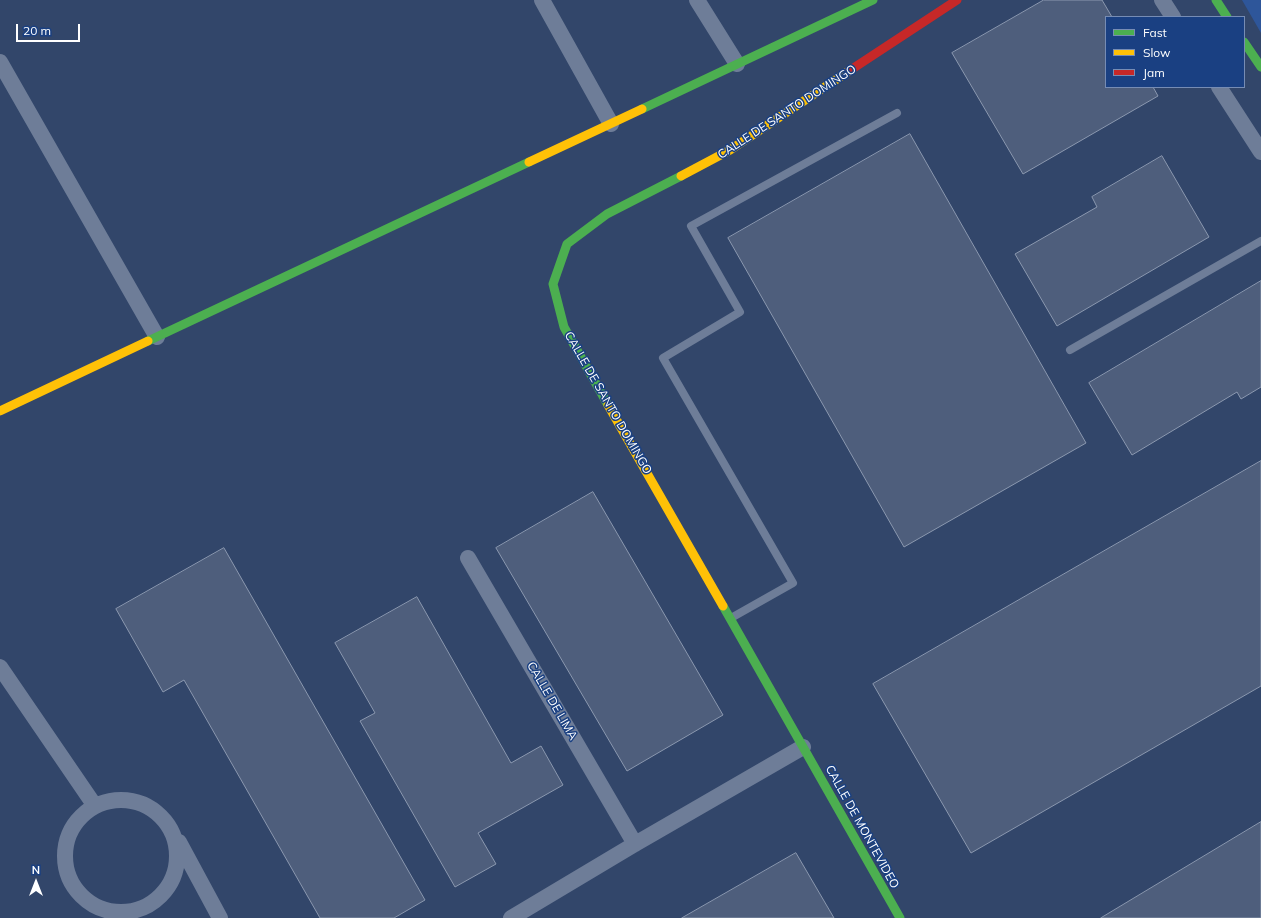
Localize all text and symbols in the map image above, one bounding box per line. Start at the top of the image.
scale bar [18,16,82,42]
legend [1105,16,1245,88]
text: 20 m [23,23,51,38]
text: Fast [1143,25,1167,40]
text: Slow [1143,45,1171,60]
street label: CALLE DE SANTO DOMINGO [715,62,859,162]
text: Jam [1143,65,1165,80]
street label: CALLE DE SANTO DOMINGO [561,329,655,477]
street label: CALLE DE LIMA [524,659,580,743]
street label: CALLE DE MONTEVIDEO [822,763,902,891]
north arrow [16,862,56,902]
text: N [32,863,40,877]

